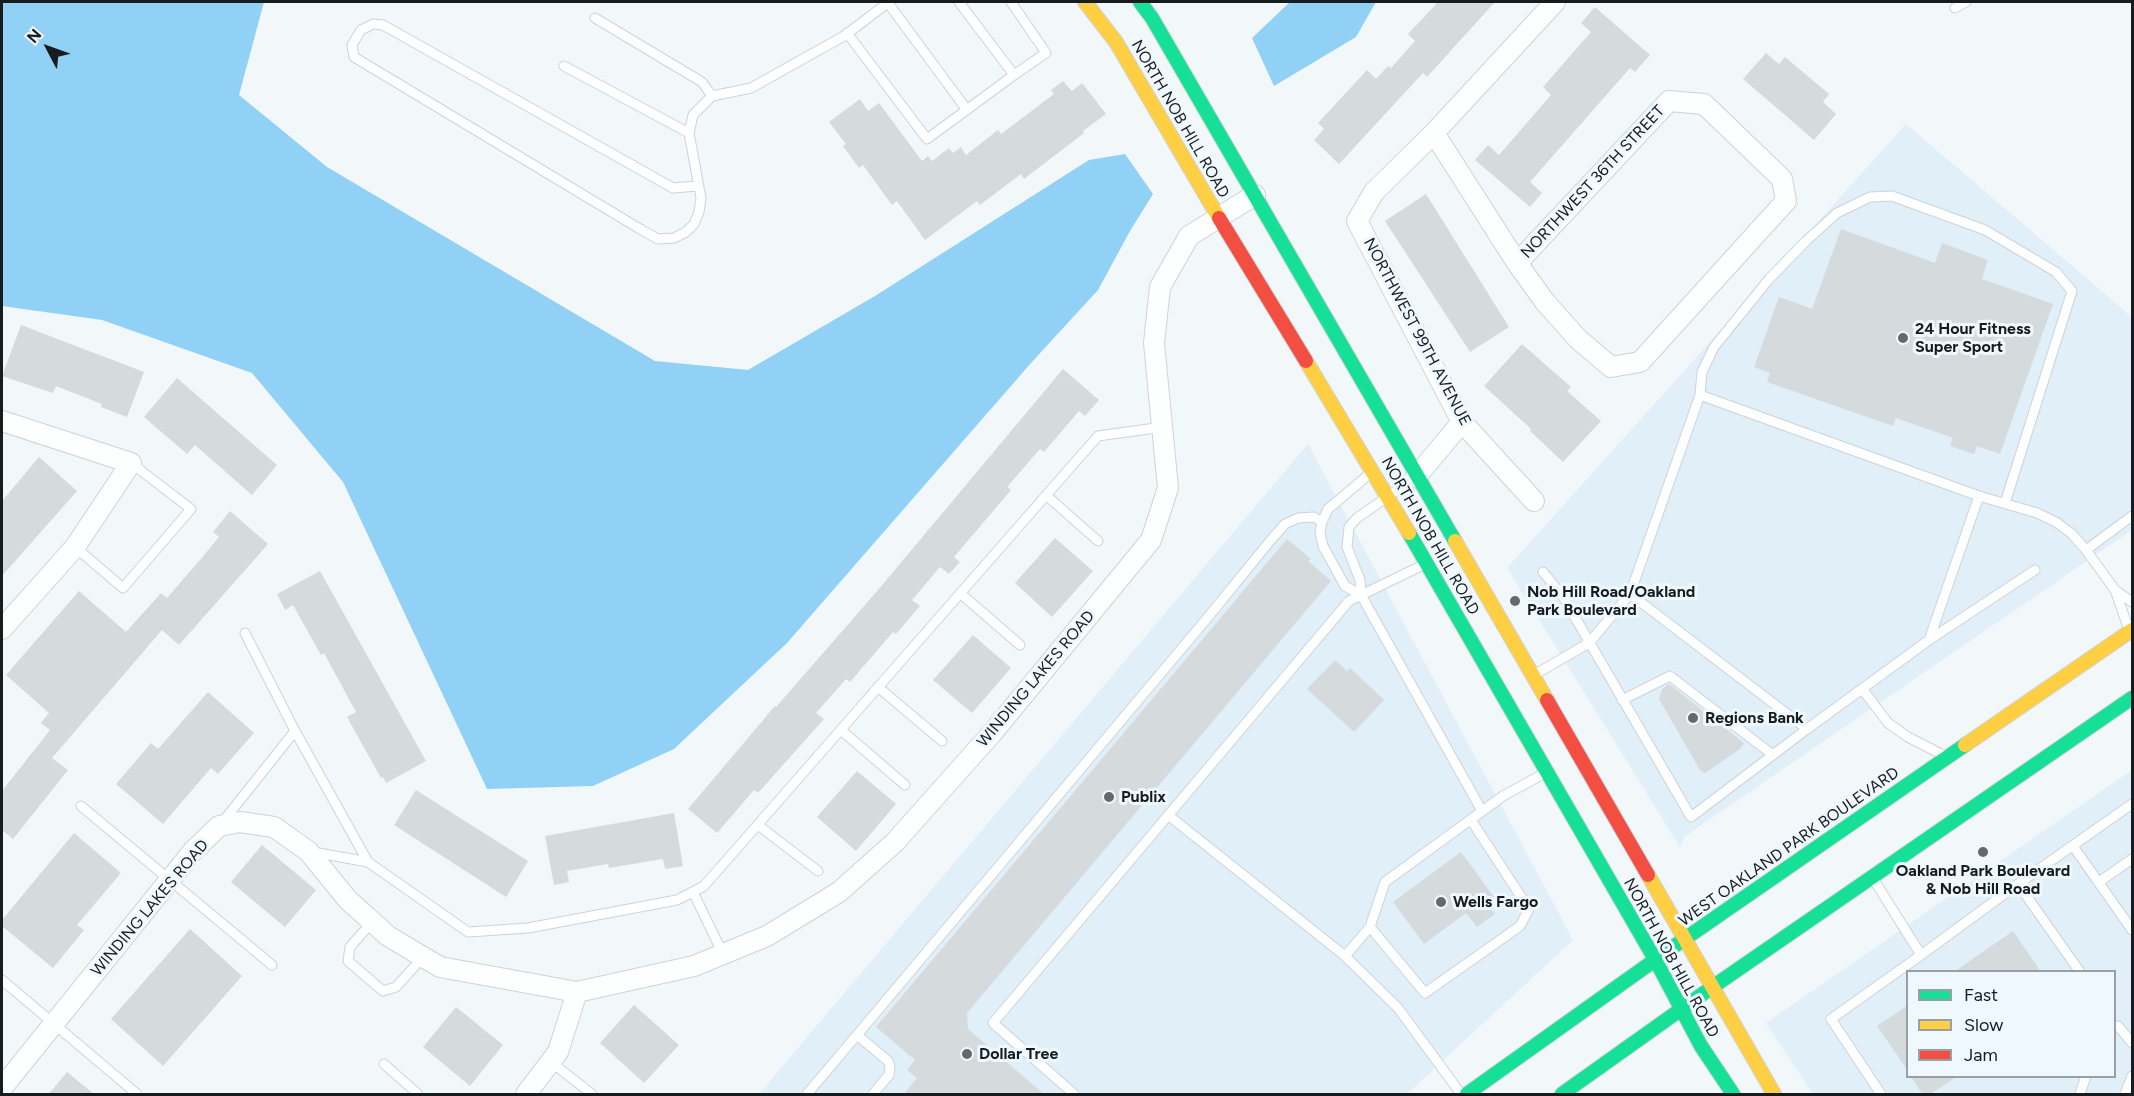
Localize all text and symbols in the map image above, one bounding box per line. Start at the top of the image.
north arrow [18,18,78,78]
text: N [23,25,45,47]
street label: NORTH NOB HILL ROAD [1127,37,1233,201]
street label: NORTHWEST 36TH STREET [1517,102,1669,262]
street label: NORTHWEST 99TH AVENUE [1359,235,1475,429]
place label: 24 Hour Fitness Super Sport [1915,319,2031,357]
marker: 24 Hour Fitness Super Sport [1896,331,1910,345]
street label: NORTH NOB HILL ROAD [1377,454,1483,618]
place label: Nob Hill Road/Oakland Park Boulevard [1527,582,1695,620]
marker: Nob Hill Road/Oakland Park Boulevard [1508,594,1522,608]
street label: WINDING LAKES ROAD [973,607,1099,751]
place label: Regions Bank [1705,708,1804,728]
marker: Regions Bank [1686,711,1700,725]
street label: WEST OAKLAND PARK BOULEVARD [1675,763,1903,931]
place label: Publix [1121,787,1166,807]
marker: Publix [1102,790,1116,804]
street label: WINDING LAKES ROAD [87,836,213,980]
marker: Oakland Park Boulevard & Nob Hill Road [1976,845,1990,859]
place label: Oakland Park Boulevard & Nob Hill Road [1896,861,2070,899]
street label: NORTH NOB HILL ROAD [1619,875,1723,1041]
place label: Wells Fargo [1453,892,1538,912]
marker: Wells Fargo [1434,895,1448,909]
legend [1906,970,2116,1078]
text: Fast [1964,984,1998,1006]
text: Slow [1964,1014,2003,1036]
place label: Dollar Tree [979,1044,1058,1064]
text: Jam [1964,1044,1998,1066]
marker: Dollar Tree [960,1047,974,1061]

